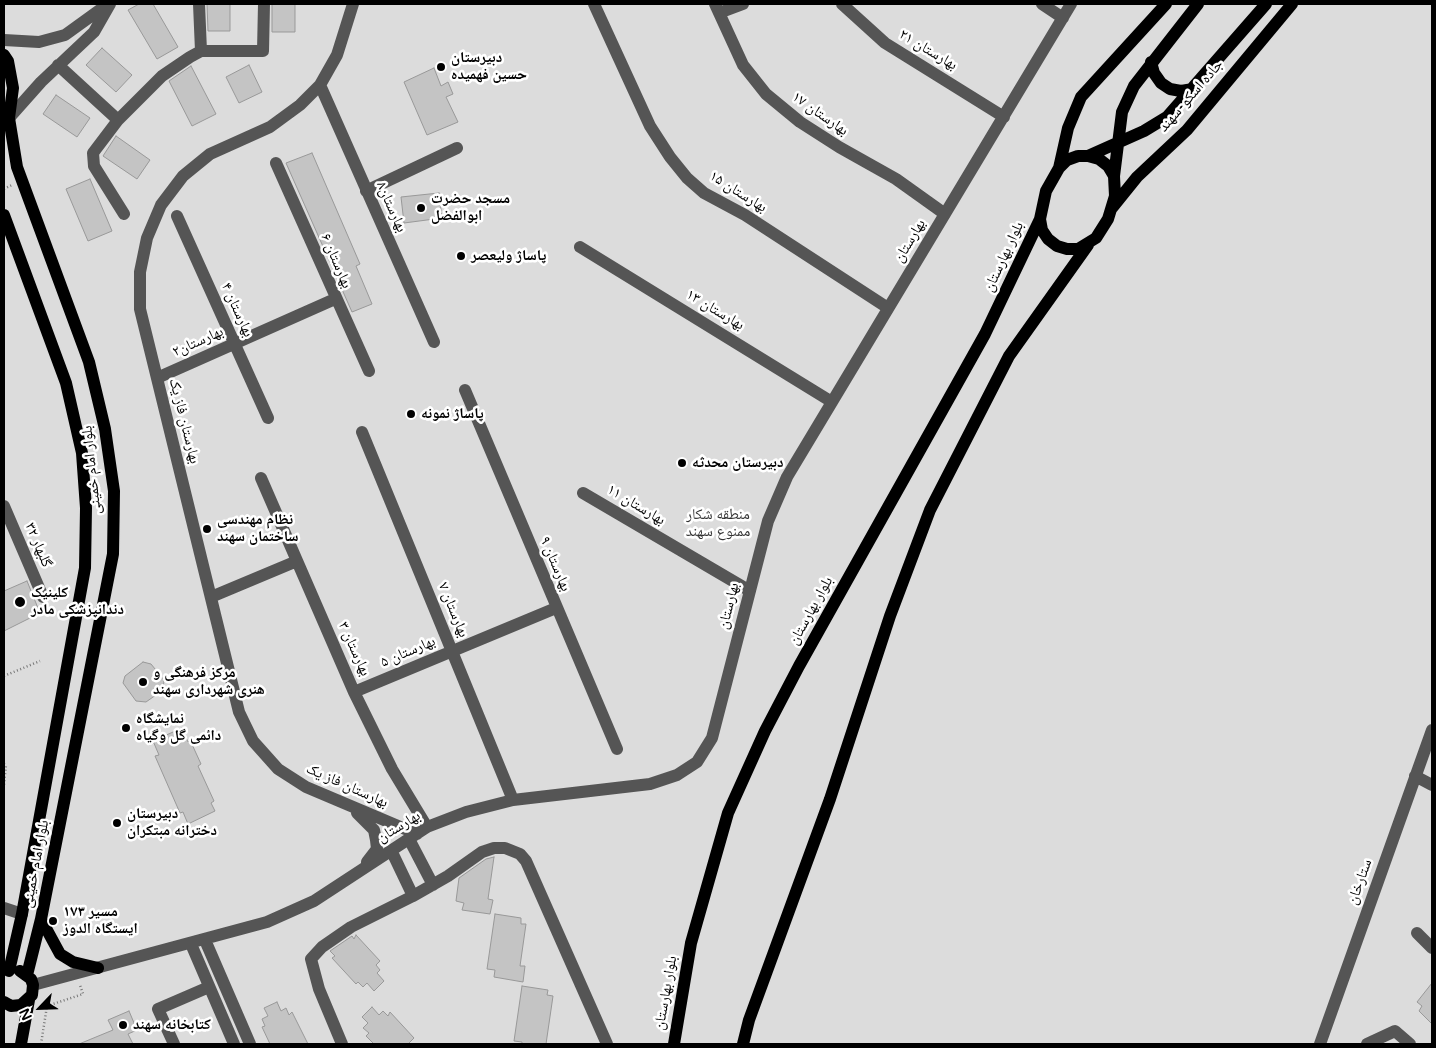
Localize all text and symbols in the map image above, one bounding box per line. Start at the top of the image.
street label: بهارستان ۲۱ [896,26,960,74]
place label: دبیرستان حسین فهمیده [451,49,527,84]
street label: جاده اسکو-سهند [1155,56,1227,136]
marker: دبیرستان حسین فهمیده [435,61,447,73]
street label: بهارستان ۱۷ [788,88,852,140]
street label: بهارستان ۱۵ [706,167,770,217]
street label: بهارستان۸ [372,179,410,235]
place label: مسجد حضرت ابوالفضل [431,190,510,225]
marker: مسجد حضرت ابوالفضل [415,202,427,214]
street label: بهارستان [890,216,930,266]
street label: بلوار بهارستان [980,219,1028,295]
street label: بهارستان ۶ [316,231,356,291]
place label: پاساژ ولیعصر [471,247,546,265]
marker: پاساژ ولیعصر [455,250,467,262]
street label: بهارستان ۴ [217,280,257,340]
street label: بهارستان ۱۳ [683,286,747,334]
street label: بهارستان۲ [170,323,226,361]
street label: بهارستان فاز یک [165,376,203,466]
place label: پاساژ نمونه [421,405,484,423]
marker: پاساژ نمونه [405,408,417,420]
street label: بلوار امام خمینی [78,425,106,515]
place label: دبیرستان محدثه [692,454,784,472]
marker: دبیرستان محدثه [676,457,688,469]
street label: بهارستان ۱۱ [604,481,668,529]
park label: منطقه شکار ممنوع سهند [686,506,750,541]
place label: نظام مهندسی ساختمان سهند [217,511,299,546]
street label: گلبهار ۳۲ [21,520,55,570]
marker: نظام مهندسی ساختمان سهند [201,523,213,535]
street label: بهارستان ۹ [535,534,575,594]
street label: بلوار بهارستان [785,574,837,648]
street label: بهارستان ۷ [434,580,472,640]
street label: بهارستان [715,581,743,631]
place label: کلینیک دندانپزشکی مادر [31,584,124,619]
marker: کلینیک دندانپزشکی مادر [13,595,27,609]
street label: بهارستان ۳ [334,619,374,679]
street label: بهارستان ۵ [378,632,438,672]
place label: مرکز فرهنگی و هنری شهرداری سهند [153,664,265,699]
marker: مرکز فرهنگی و هنری شهرداری سهند [137,676,149,688]
place label: نمایشگاه دائمی گل وگیاه [136,710,221,745]
marker: نمایشگاه دائمی گل وگیاه [120,722,132,734]
street label: بهارستان فاز یک [303,760,391,812]
place label: دبیرستان دخترانه مبتکران [127,805,217,840]
street label: بهارستان [374,807,424,847]
marker: دبیرستان دخترانه مبتکران [111,817,123,829]
street label: بلوار امام خمینی [19,818,53,910]
street label: ستارخان [1344,857,1376,907]
place label: مسیر ۱۷۳ ایستگاه الدوز [63,903,138,938]
marker: مسیر ۱۷۳ ایستگاه الدوز [47,915,59,927]
street label: بلوار بهارستان [651,954,681,1032]
north arrow [15,983,65,1033]
text: N [16,1006,36,1023]
place label: کتابخانه سهند [133,1016,211,1034]
marker: کتابخانه سهند [117,1019,129,1031]

